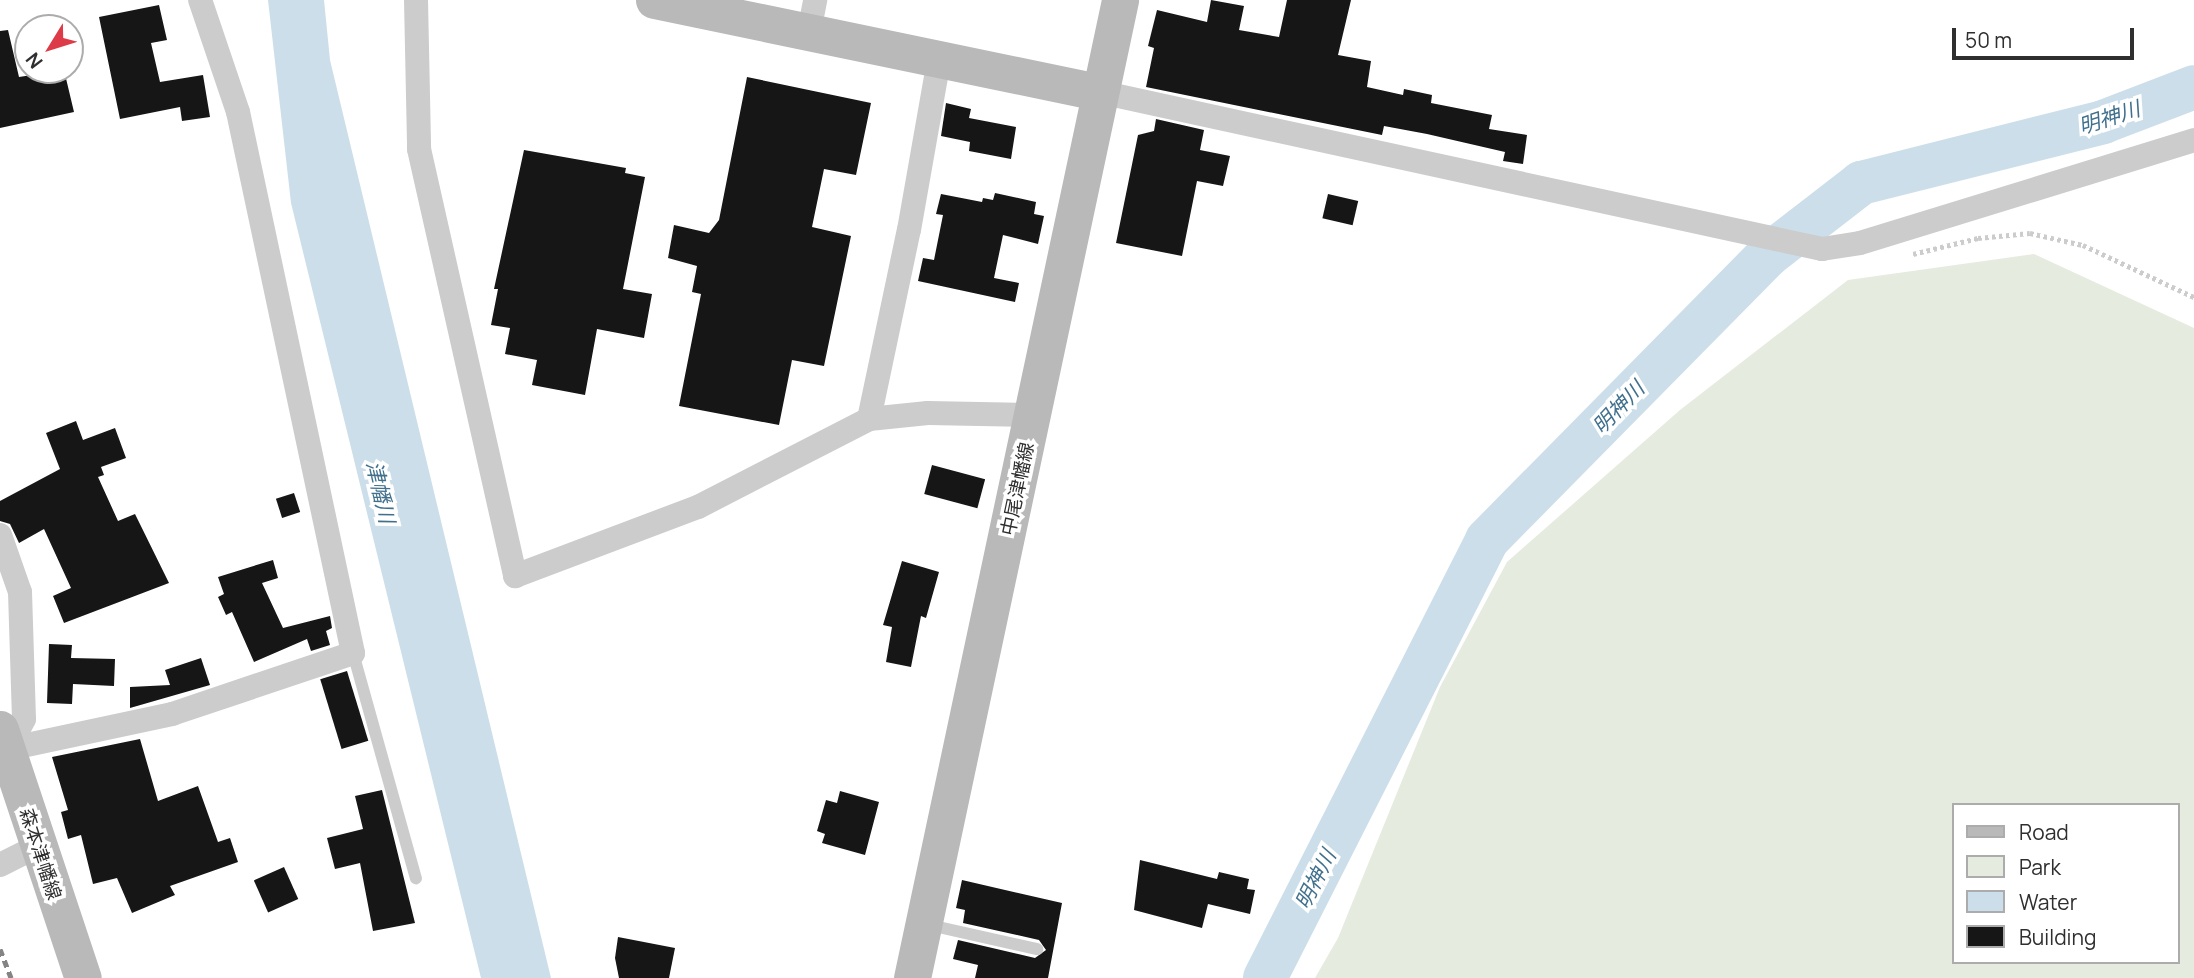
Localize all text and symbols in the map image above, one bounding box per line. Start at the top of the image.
north arrow [14,14,84,84]
scale bar [1956,14,2138,58]
text: 50 m [1965,26,2012,54]
text: N [20,47,48,74]
water label: 明神川 [2075,95,2143,139]
water label: 明神川 [1587,376,1649,438]
street label: 中尾津幡線 [997,440,1039,538]
water label: 津幡川 [362,458,400,526]
legend [1952,803,2180,964]
street label: 森本津幡線 [14,805,66,903]
text: Road [2019,818,2069,846]
water label: 明神川 [1289,845,1341,913]
text: Park [2019,853,2061,881]
text: Water [2019,888,2077,916]
text: Building [2019,923,2096,951]

